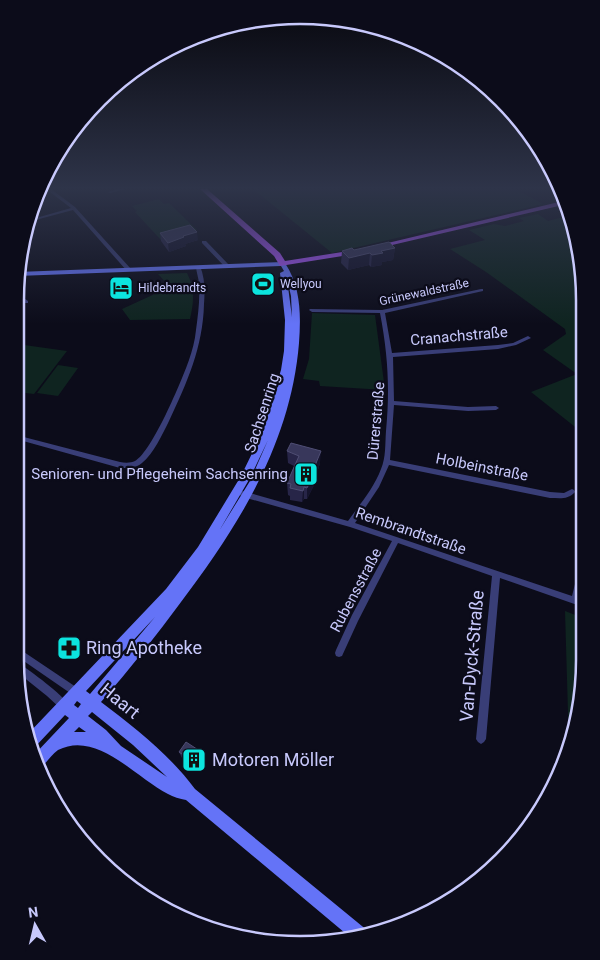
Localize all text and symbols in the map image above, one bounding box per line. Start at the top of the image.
sports icon: Wellyou [250,271,276,297]
hotel icon: Hildebrandts [108,275,134,301]
street label: Grünewaldstraße [378,276,470,308]
place label: Wellyou [280,277,322,291]
place label: Hildebrandts [138,281,206,295]
street label: Cranachstraße [410,323,509,349]
street label: Sachsenring [241,371,283,455]
street label: Dürerstraße [364,381,388,461]
street label: Holbeinstraße [434,449,530,485]
building icon: Senioren- und Pflegeheim Sachsenring [293,461,319,487]
place label: Senioren- und Pflegeheim Sachsenring [31,465,288,483]
street label: Rembrandtstraße [353,504,469,558]
street label: Rubensstraße [326,545,386,635]
street label: Van-Dyck-Straße [455,589,488,723]
pharmacy icon: Ring Apotheke [56,635,82,661]
place label: Ring Apotheke [86,637,202,658]
street label: Haart [96,678,144,723]
building icon: Motoren Möller [181,747,207,773]
place label: Motoren Möller [212,749,334,770]
north arrow [10,900,60,950]
text: N [27,904,39,921]

